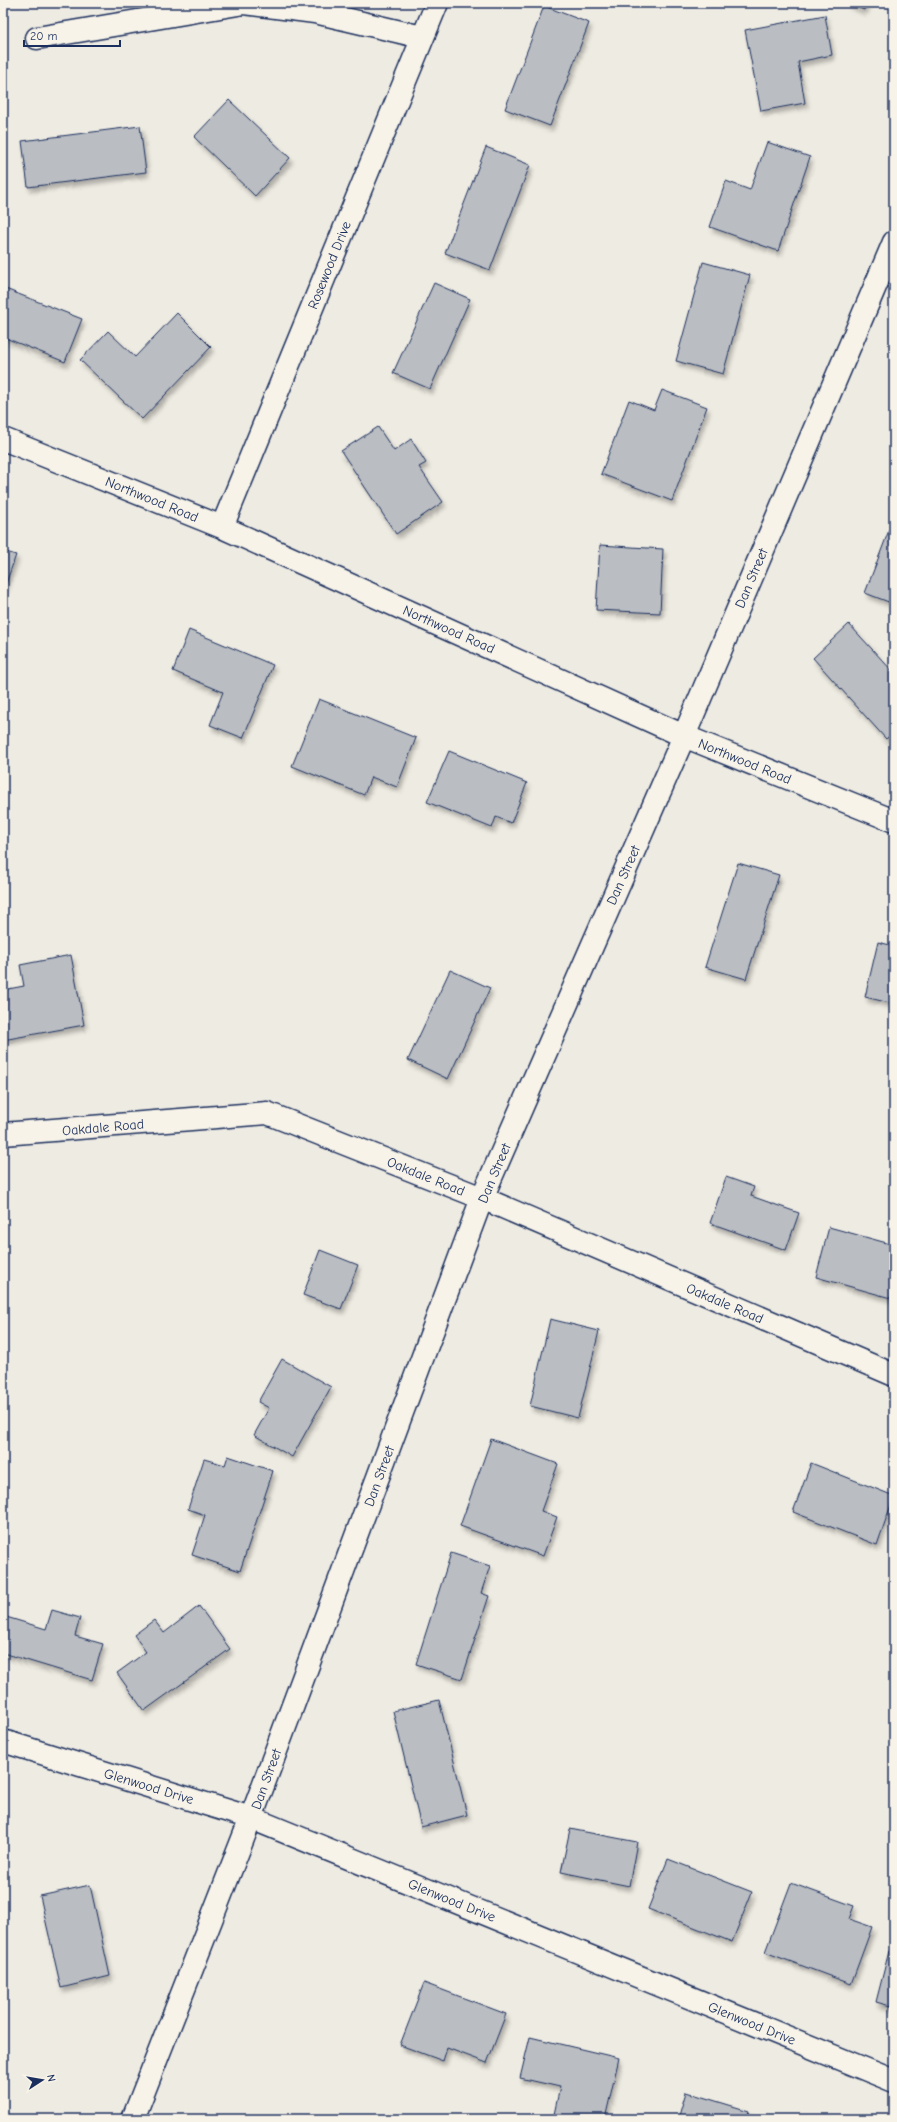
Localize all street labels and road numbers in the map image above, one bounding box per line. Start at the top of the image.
street label: Rosewood Drive [304,219,355,312]
street label: Northwood Road [103,473,201,526]
street label: Dan Street [731,545,772,611]
street label: Northwood Road [400,602,497,657]
street label: Northwood Road [696,735,794,788]
street label: Dan Street [603,842,645,908]
street label: Oakdale Road [61,1115,145,1140]
street label: Dan Street [474,1140,515,1206]
street label: Oakdale Road [384,1153,467,1200]
street label: Oakdale Road [684,1280,766,1327]
street label: Dan Street [361,1442,399,1509]
street label: Dan Street [248,1745,286,1812]
street label: Glenwood Drive [102,1765,196,1808]
street label: Glenwood Drive [406,1875,498,1926]
street label: Glenwood Drive [706,1998,798,2049]

